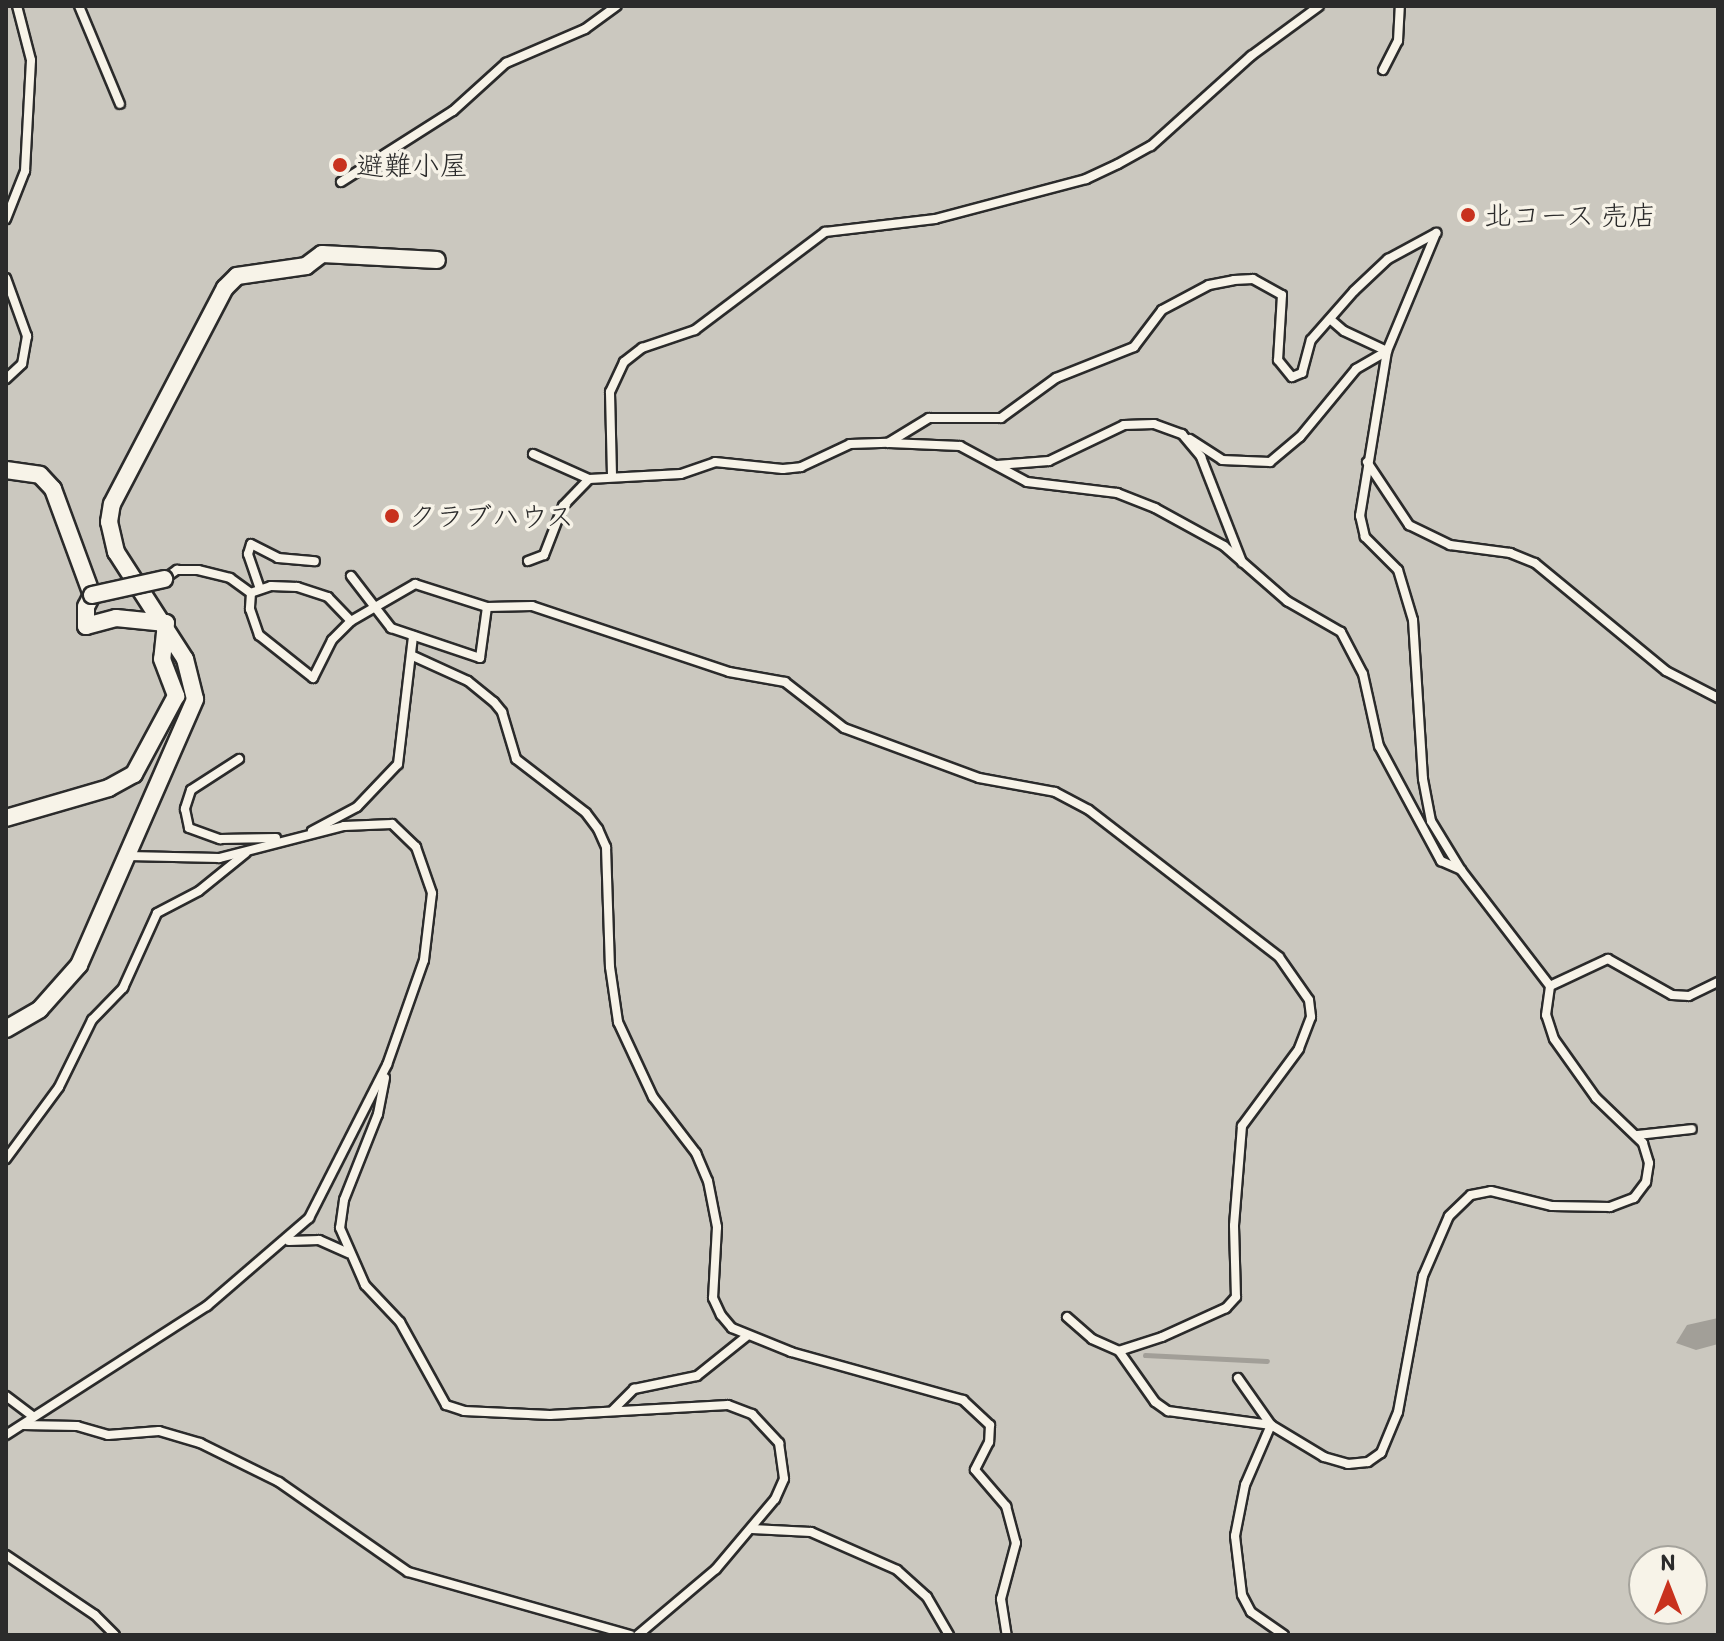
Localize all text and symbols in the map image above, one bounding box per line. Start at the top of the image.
place label: 避難小屋 [356,148,468,182]
marker: 避難小屋 [331,156,349,174]
place label: 北コース 売店 [1484,198,1658,232]
marker: 北コース 売店 [1459,206,1477,224]
place label: クラブハウス [408,499,576,533]
marker: クラブハウス [383,507,401,525]
north arrow [1628,1545,1708,1625]
text: N [1661,1549,1675,1576]

